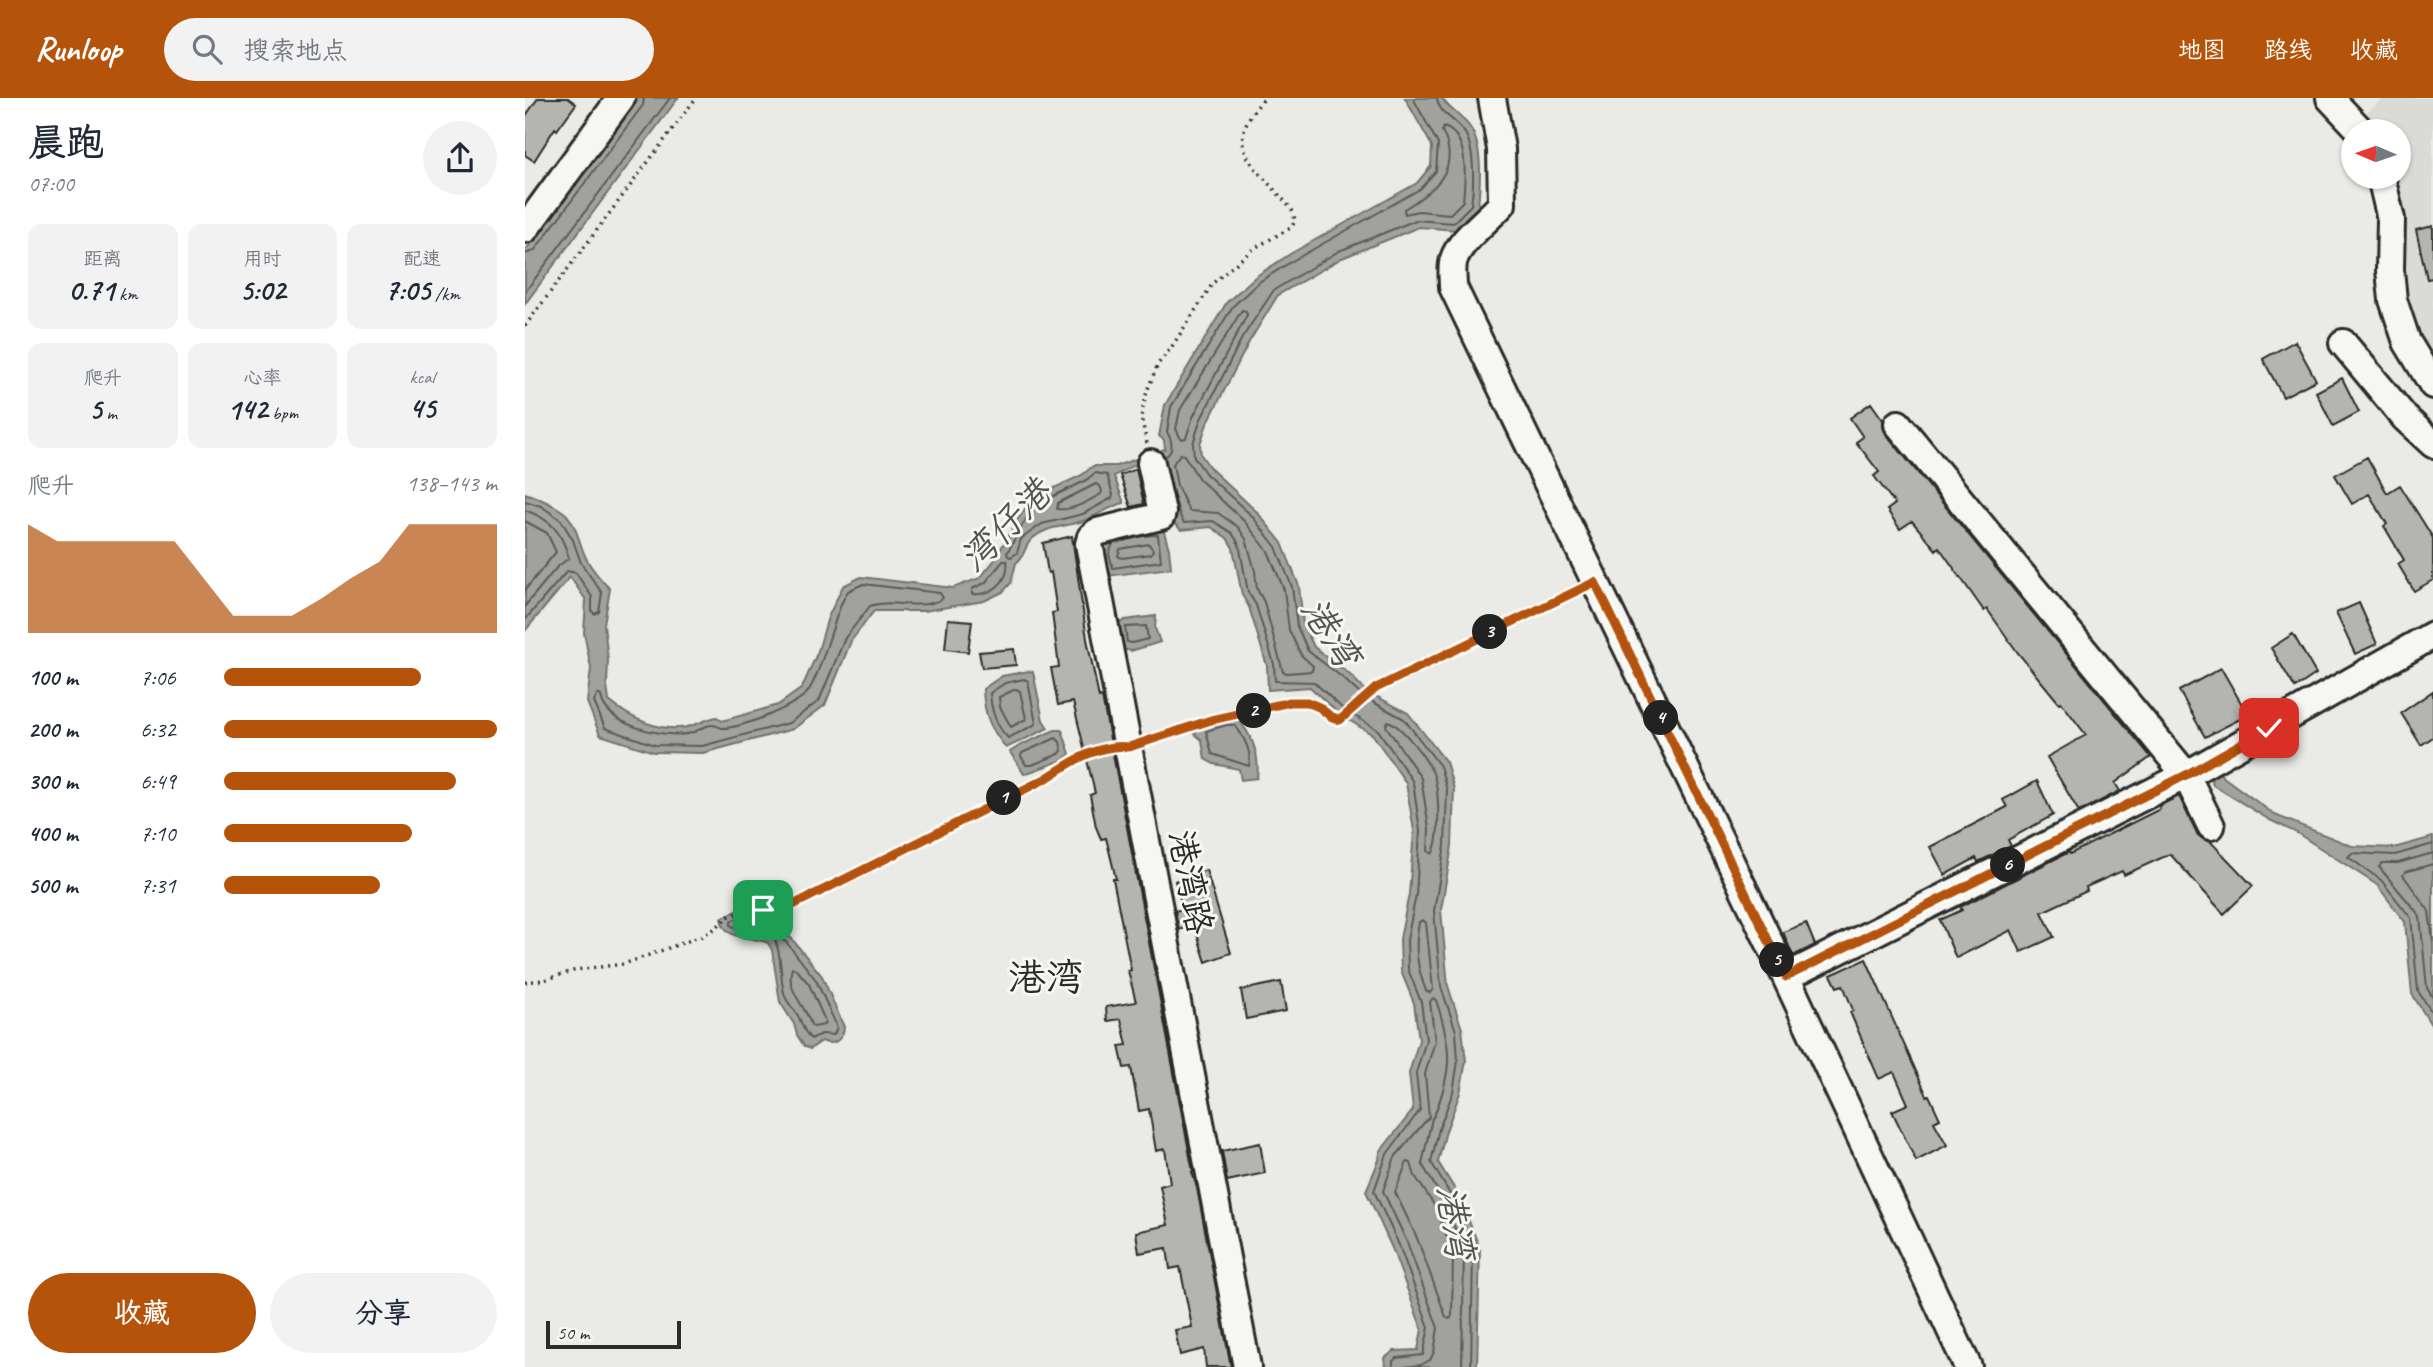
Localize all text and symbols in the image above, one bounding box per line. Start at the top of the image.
search box [164,18,654,81]
text: Runloop [35,28,122,70]
icon: search [188,30,226,68]
text: 搜索地点 [244,34,348,67]
text: 地图 [2178,35,2226,65]
text: 路线 [2264,35,2312,65]
text: 收藏 [2350,35,2398,65]
text: 晨跑 [28,119,104,166]
north arrow [2341,119,2411,189]
map controls [2341,119,2411,189]
button: share [423,121,497,195]
text: 07:00 [28,169,74,198]
text: 距离 [84,247,122,271]
text: 用时 [243,247,282,271]
text: 配速 [403,247,441,271]
text: 0.71 [68,271,114,309]
text: 5:02 [240,271,285,309]
text: 7:05 [385,271,430,309]
text: km [114,282,138,306]
text: /km [430,282,460,306]
text: kcal [410,365,435,389]
text: 爬升 [84,366,122,390]
text: 心率 [243,366,282,390]
text: 45 [409,389,435,427]
text: 5 [89,390,102,428]
text: 142 [227,390,267,428]
text: m [102,401,117,425]
text: bpm [267,401,298,425]
water label: 湾仔港 [949,467,1063,581]
text: 138–143 m [406,469,497,498]
text: 爬升 [28,471,74,500]
water label: 港湾 [1291,588,1373,679]
pin: 3 [1473,614,1507,650]
text: 3 [1485,619,1494,643]
text: 100 m [28,663,78,692]
text: 7:06 [140,663,176,692]
pin: 2 [1237,694,1271,728]
text: 2 [1249,698,1258,722]
pin [2239,698,2299,758]
pin: 4 [1643,700,1679,736]
text: 4 [1656,705,1665,729]
icon: check [2250,709,2288,747]
text: 200 m [28,715,78,744]
text: 6:32 [140,715,176,744]
text: 300 m [28,767,78,796]
text: 6:49 [140,767,176,796]
pin: 1 [987,780,1021,816]
text: 1 [999,785,1008,809]
text: 400 m [28,819,78,848]
text: 7:10 [140,819,176,848]
street label: 港湾路 [1158,826,1223,938]
pin: 6 [1991,848,2025,882]
text: 6 [2003,852,2012,876]
text: 500 m [28,871,77,900]
text: 7:31 [140,871,176,900]
pin [733,880,793,940]
icon: arrive [744,891,782,929]
pin: 5 [1759,942,1795,978]
text: 5 [1772,947,1781,971]
district label: 港湾 [1008,954,1084,1001]
water label: 港湾 [1427,1182,1485,1266]
button: 收藏 [28,1273,256,1353]
button: 分享 [270,1273,497,1353]
scale bar [546,1318,681,1350]
text: 50 m [557,1321,589,1345]

